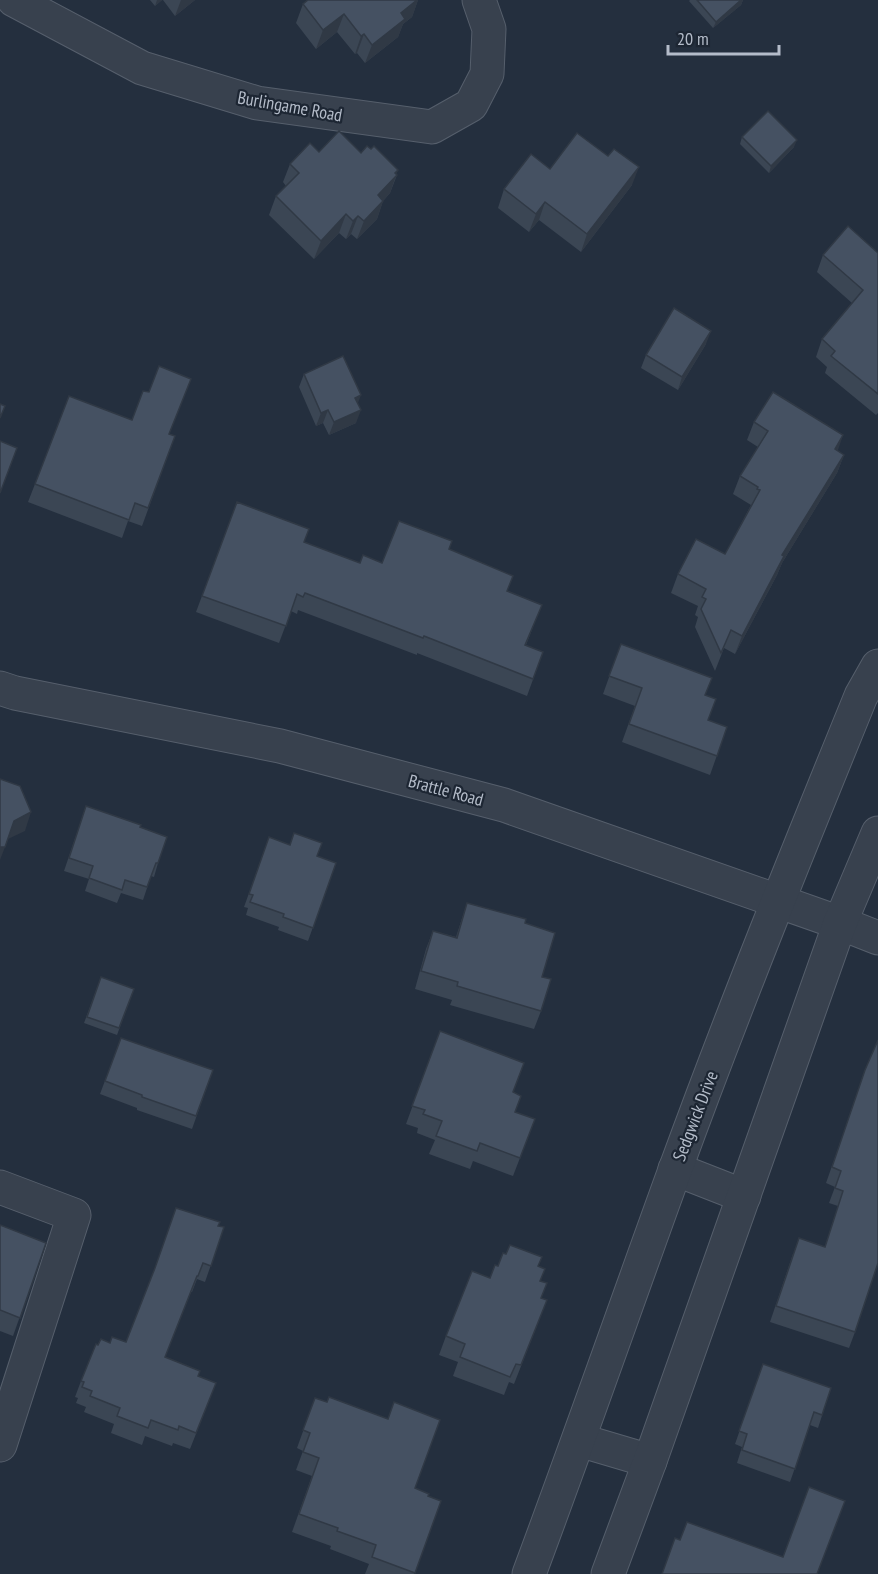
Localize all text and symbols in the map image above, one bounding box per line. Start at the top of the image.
scale bar [668,18,779,56]
text: 20 m [677,27,709,50]
street label: Burlingame Road [236,85,344,127]
street label: Brattle Road [406,769,486,811]
street label: Sedgwick Drive [667,1068,723,1164]

